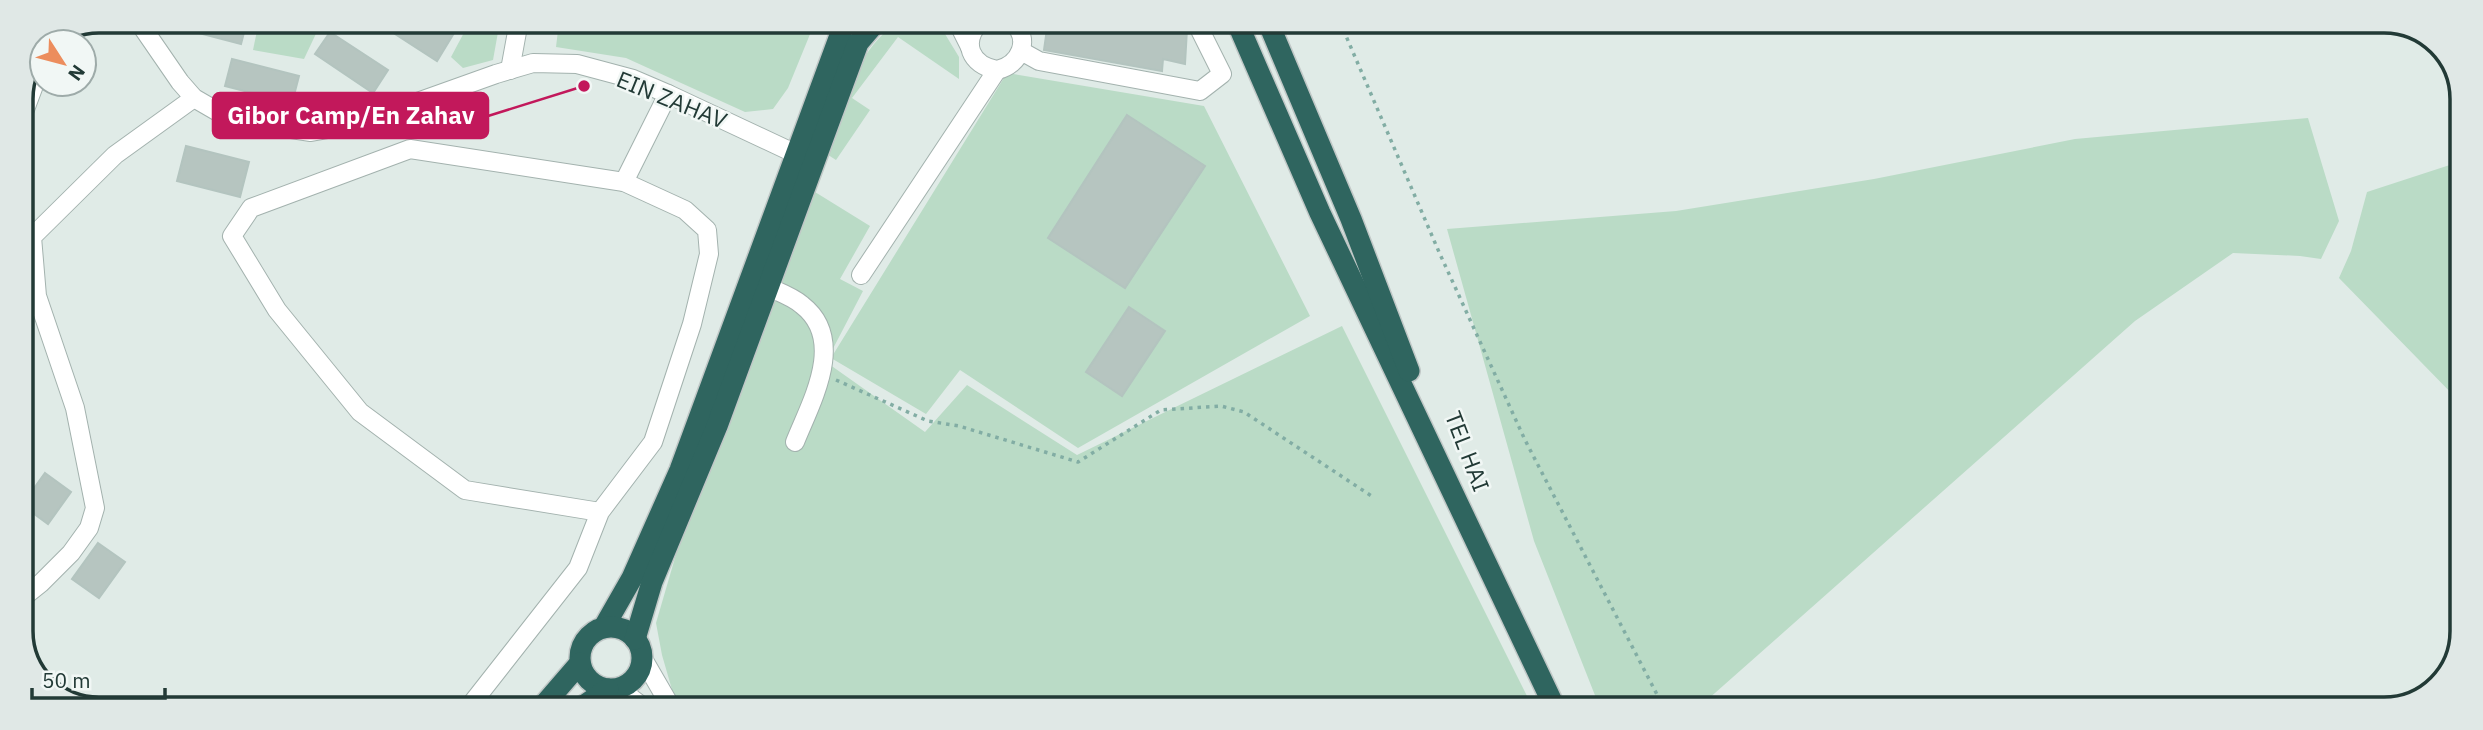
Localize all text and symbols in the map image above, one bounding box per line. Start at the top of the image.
north arrow [28,28,98,98]
text: N [63,60,91,86]
street label: EIN ZAHAV [612,63,732,135]
callout: Gibor Camp/En Zahav [213,93,488,138]
text: Gibor Camp/En Zahav [227,99,475,131]
street label: TEL HAI [1439,407,1497,495]
scale bar [32,656,164,700]
text: 50 m [42,666,91,694]

